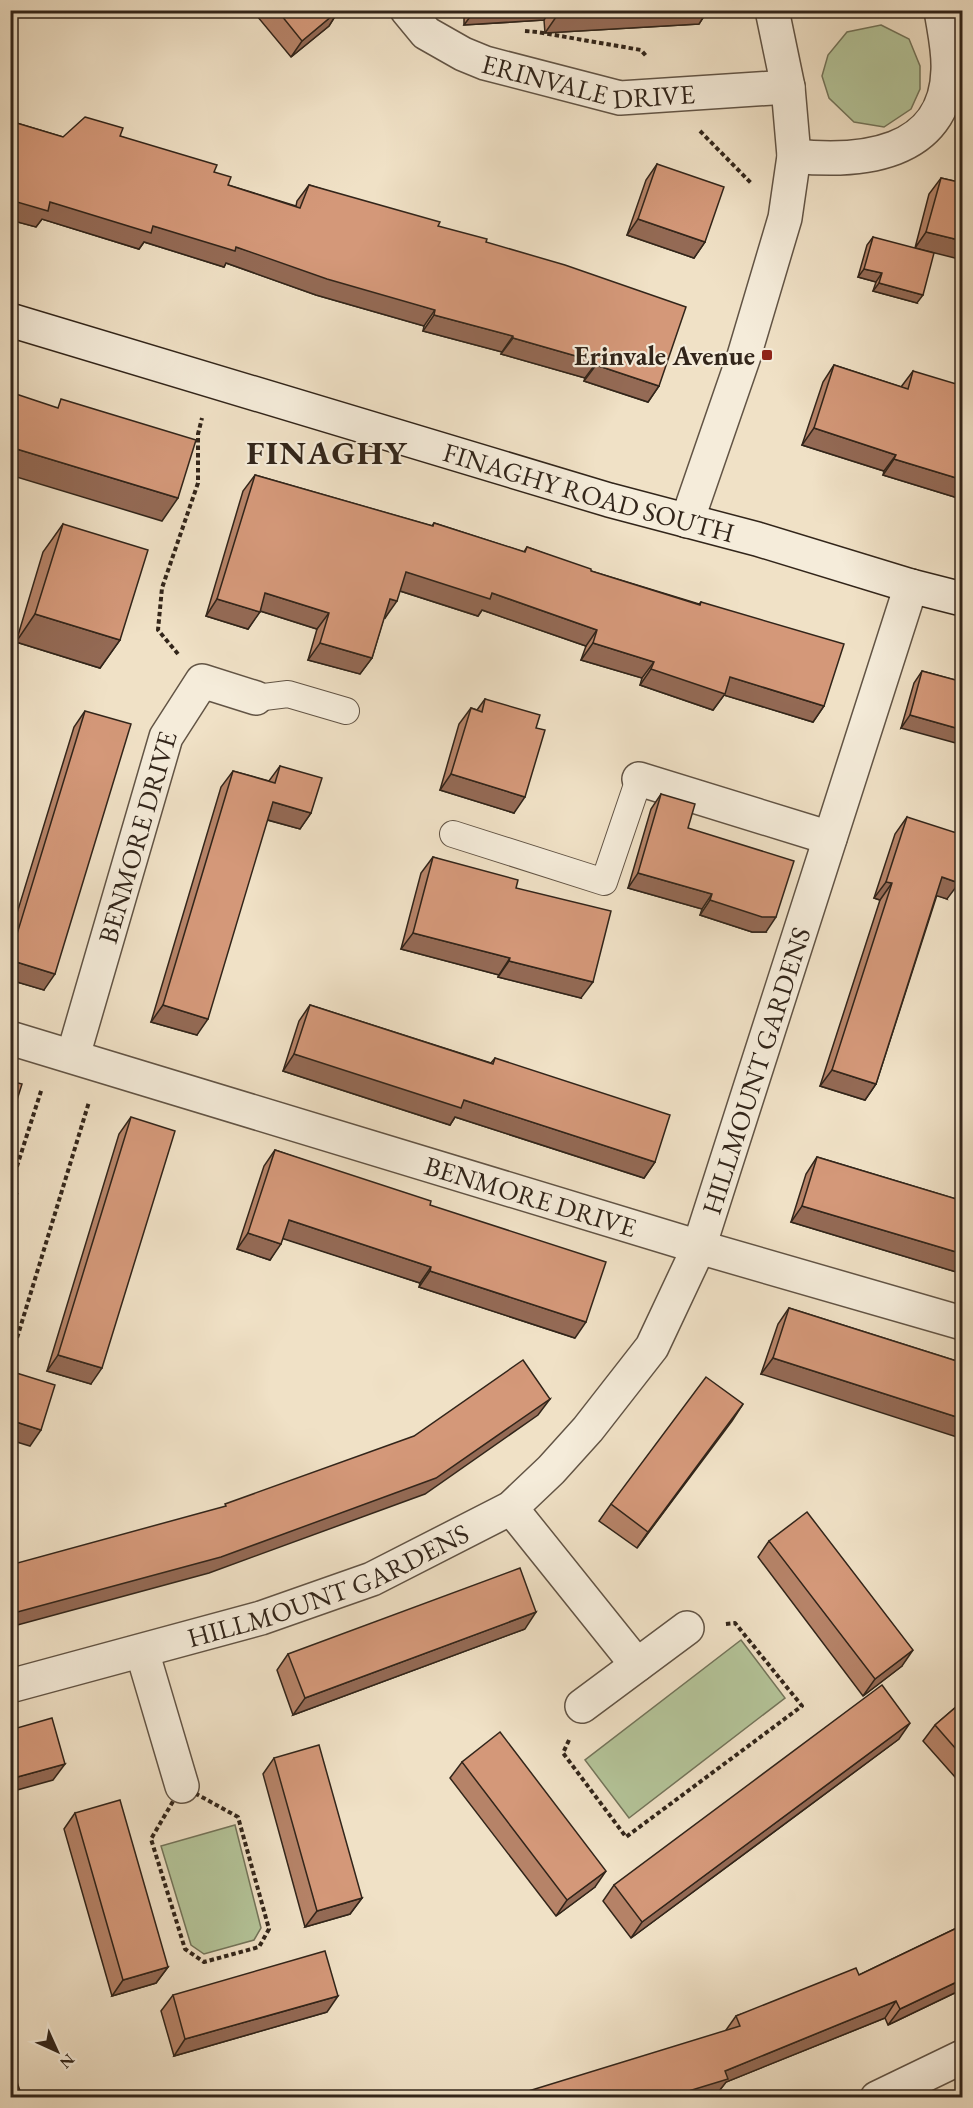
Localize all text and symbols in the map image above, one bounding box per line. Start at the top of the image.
street label: ERINVALE DRIVE [478,45,696,116]
place label: Erinvale Avenue [574,338,755,373]
marker: Erinvale Avenue [760,348,774,362]
district label: FINAGHY [246,431,408,474]
street label: FINAGHY ROAD SOUTH [439,434,738,550]
street label: BENMORE DRIVE [89,727,184,947]
street label: HILLMOUNT GARDENS [693,923,818,1219]
street label: BENMORE DRIVE [420,1147,641,1245]
street label: HILLMOUNT GARDENS [183,1515,474,1655]
north arrow [27,2021,87,2081]
text: N [55,2049,79,2073]

